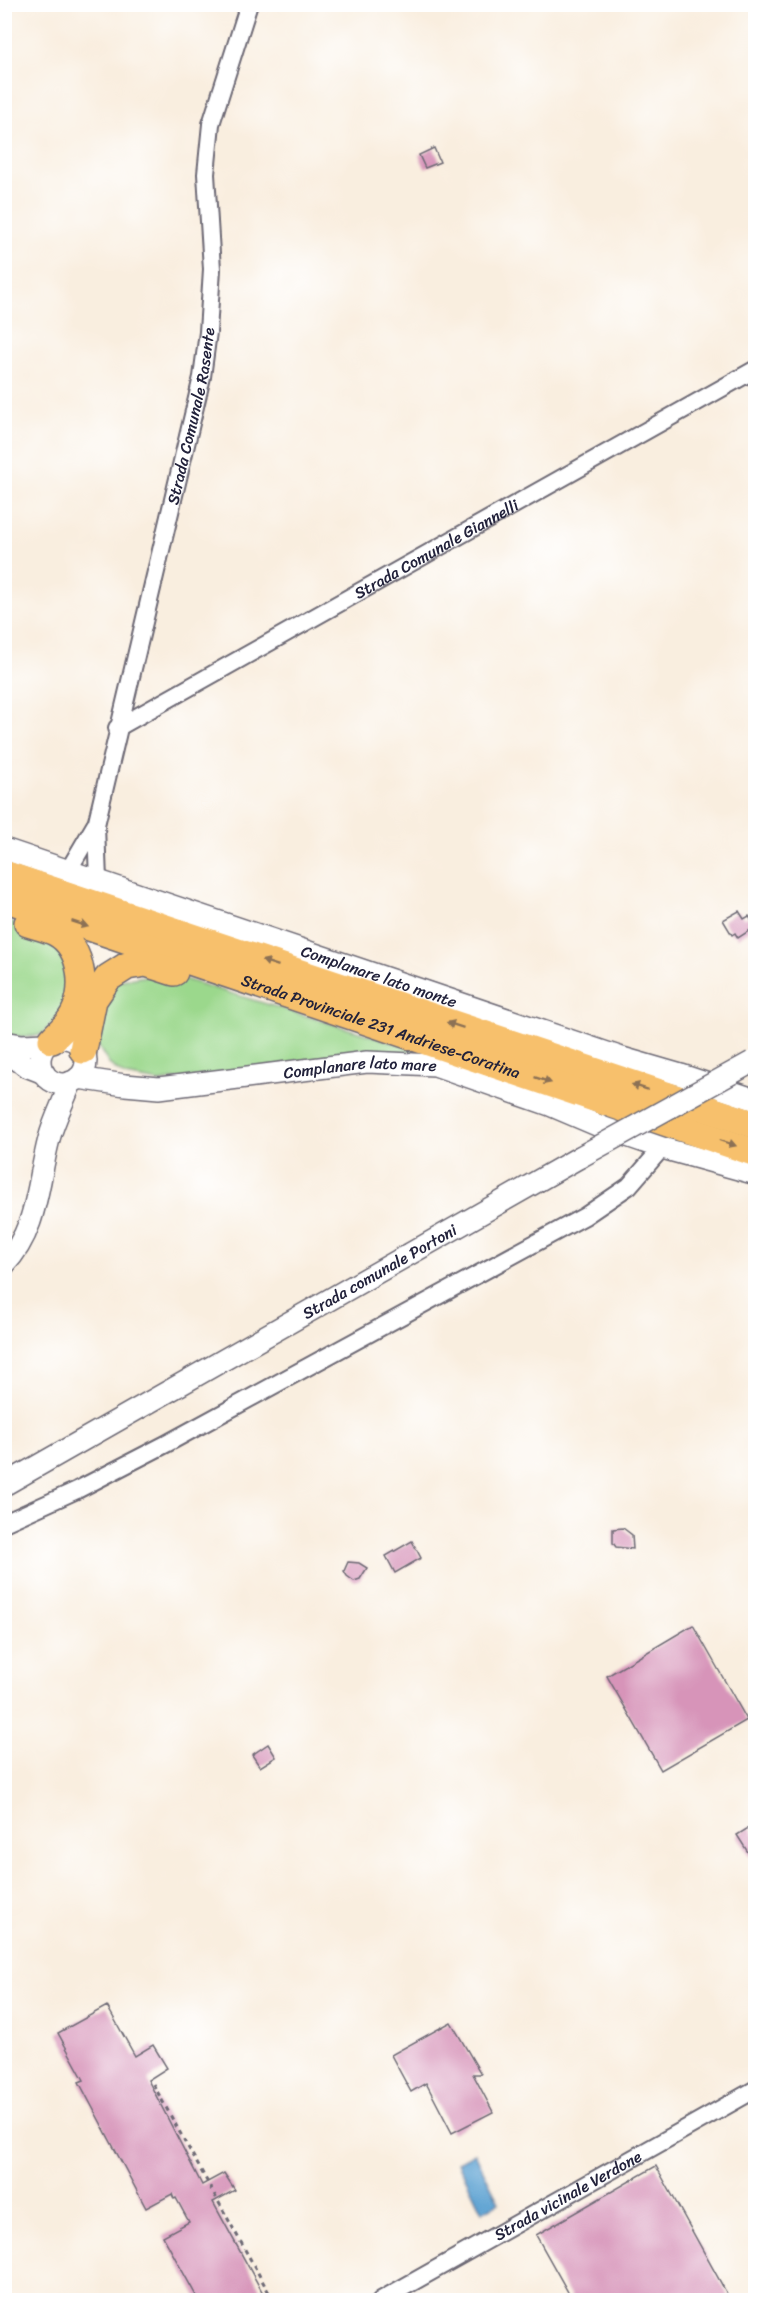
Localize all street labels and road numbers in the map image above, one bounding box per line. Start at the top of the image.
street label: Strada Comunale Rasente [158,326,223,507]
street label: Strada Comunale Giannelli [348,490,524,607]
street label: Complanare lato monte [297,936,461,1016]
street label: Strada Provinciale 231 Andriese-Coratina [237,965,524,1087]
street label: Complanare lato mare [282,1047,437,1087]
street label: Strada comunale Portoni [296,1215,463,1327]
street label: Strada vicinale Verdone [488,2142,647,2248]

